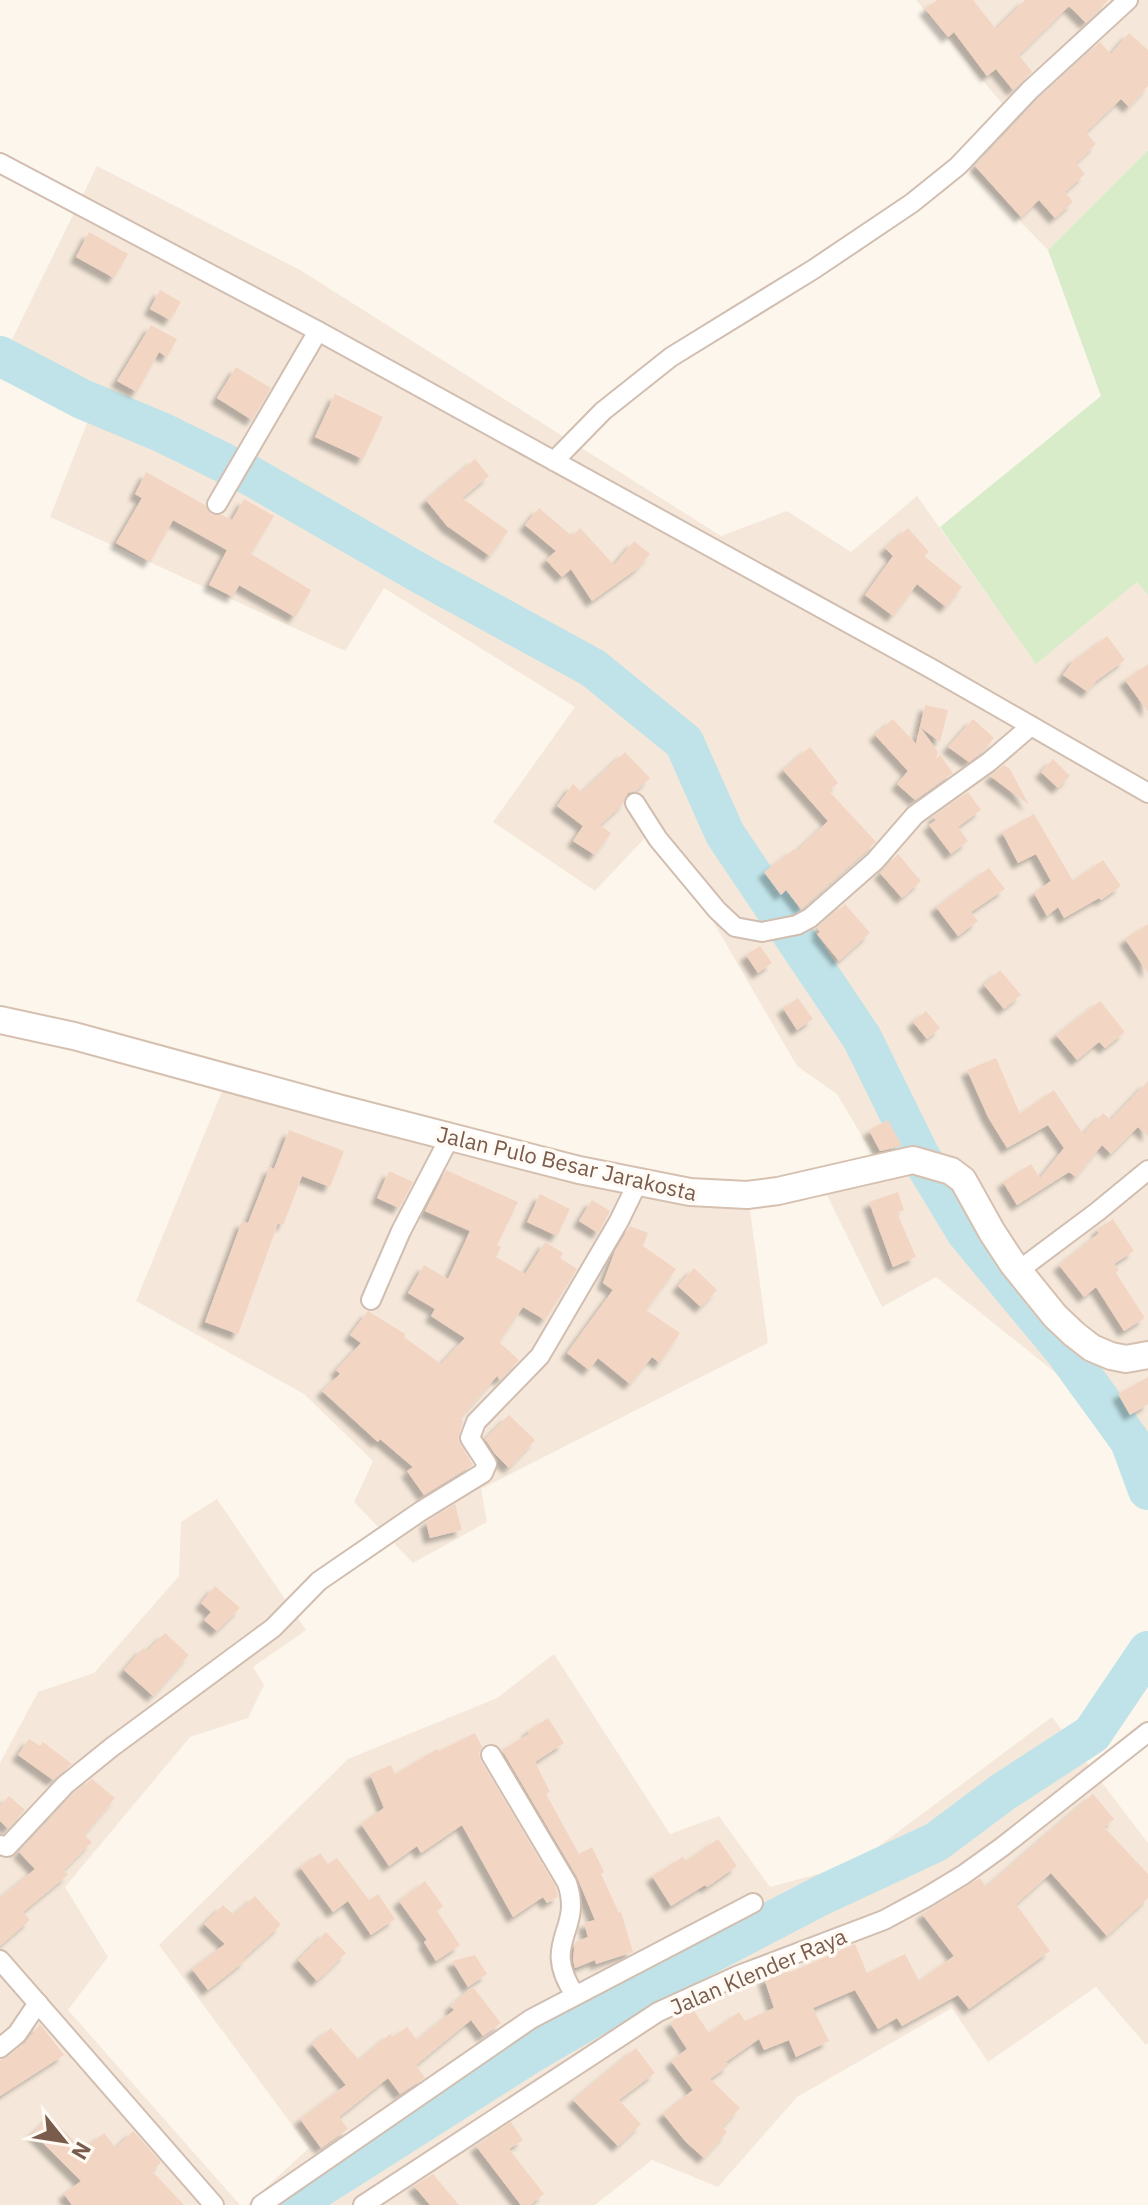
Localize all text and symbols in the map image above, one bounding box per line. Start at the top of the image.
street label: Jalan Pulo Besar Jarakosta [434,1119,700,1207]
street label: Jalan Klender Raya [665,1921,851,2021]
north arrow [24,2101,104,2181]
text: N [65,2137,98,2165]

